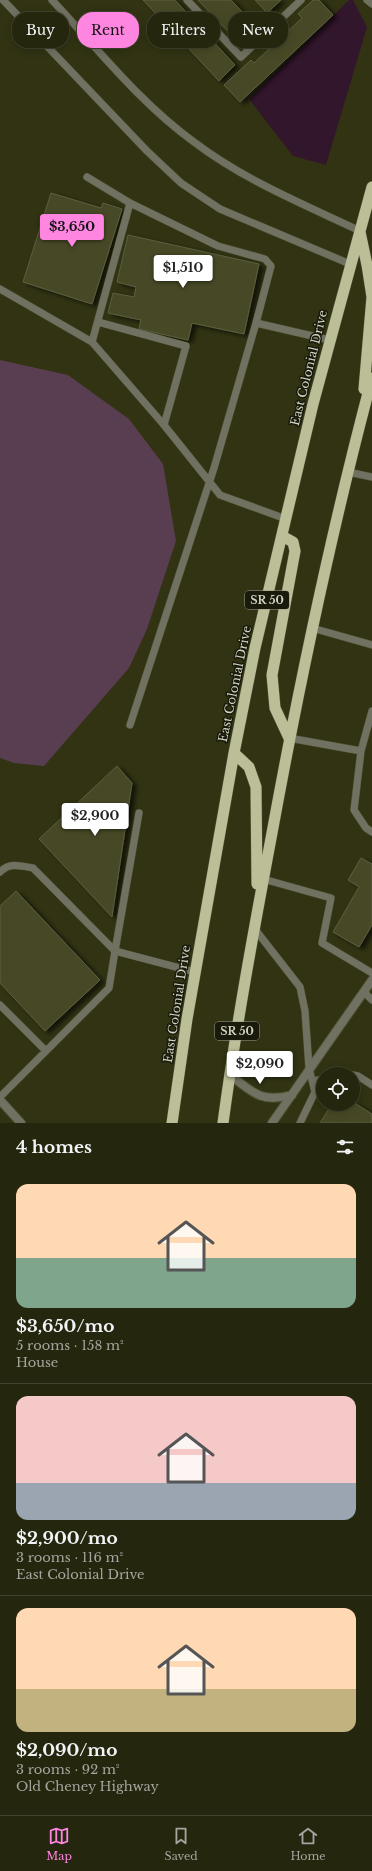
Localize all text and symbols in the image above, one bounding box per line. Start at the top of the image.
chip: Buy [12,12,69,48]
chip: Rent [77,12,139,48]
chip: Filters [147,12,220,48]
chip: New [228,12,288,48]
pin: $3,650 [39,214,105,248]
text: $3,650 [49,218,95,235]
pin: $1,510 [150,255,216,289]
text: $1,510 [163,259,203,276]
street label: East Colonial Drive [287,308,330,427]
road number: SR 50 [245,591,289,609]
street label: East Colonial Drive [215,624,254,743]
pin: $2,900 [62,803,128,837]
text: $2,900 [71,807,119,824]
street label: East Colonial Drive [160,944,193,1064]
road number: SR 50 [215,1022,259,1040]
pin: $2,090 [227,1051,293,1085]
text: $2,090 [236,1055,284,1072]
map controls [316,1067,360,1111]
button: locate [316,1067,360,1111]
icon: filters [334,1136,356,1158]
text: 4 homes [16,1137,92,1158]
icon: home [150,1210,222,1282]
text: $3,650/mo [16,1316,115,1337]
text: 5 rooms · 158 m² [16,1337,124,1354]
text: House [16,1354,58,1371]
icon: home [150,1422,222,1494]
text: $2,900/mo [16,1528,118,1549]
text: 3 rooms · 116 m² [16,1549,123,1566]
text: East Colonial Drive [16,1566,145,1583]
icon: home [150,1634,222,1706]
text: $2,090/mo [16,1740,117,1761]
text: 3 rooms · 92 m² [16,1761,120,1778]
text: Old Cheney Highway [16,1778,159,1795]
tab: Map [46,1825,72,1863]
tab: Saved [165,1825,198,1863]
tab: Home [290,1825,326,1863]

